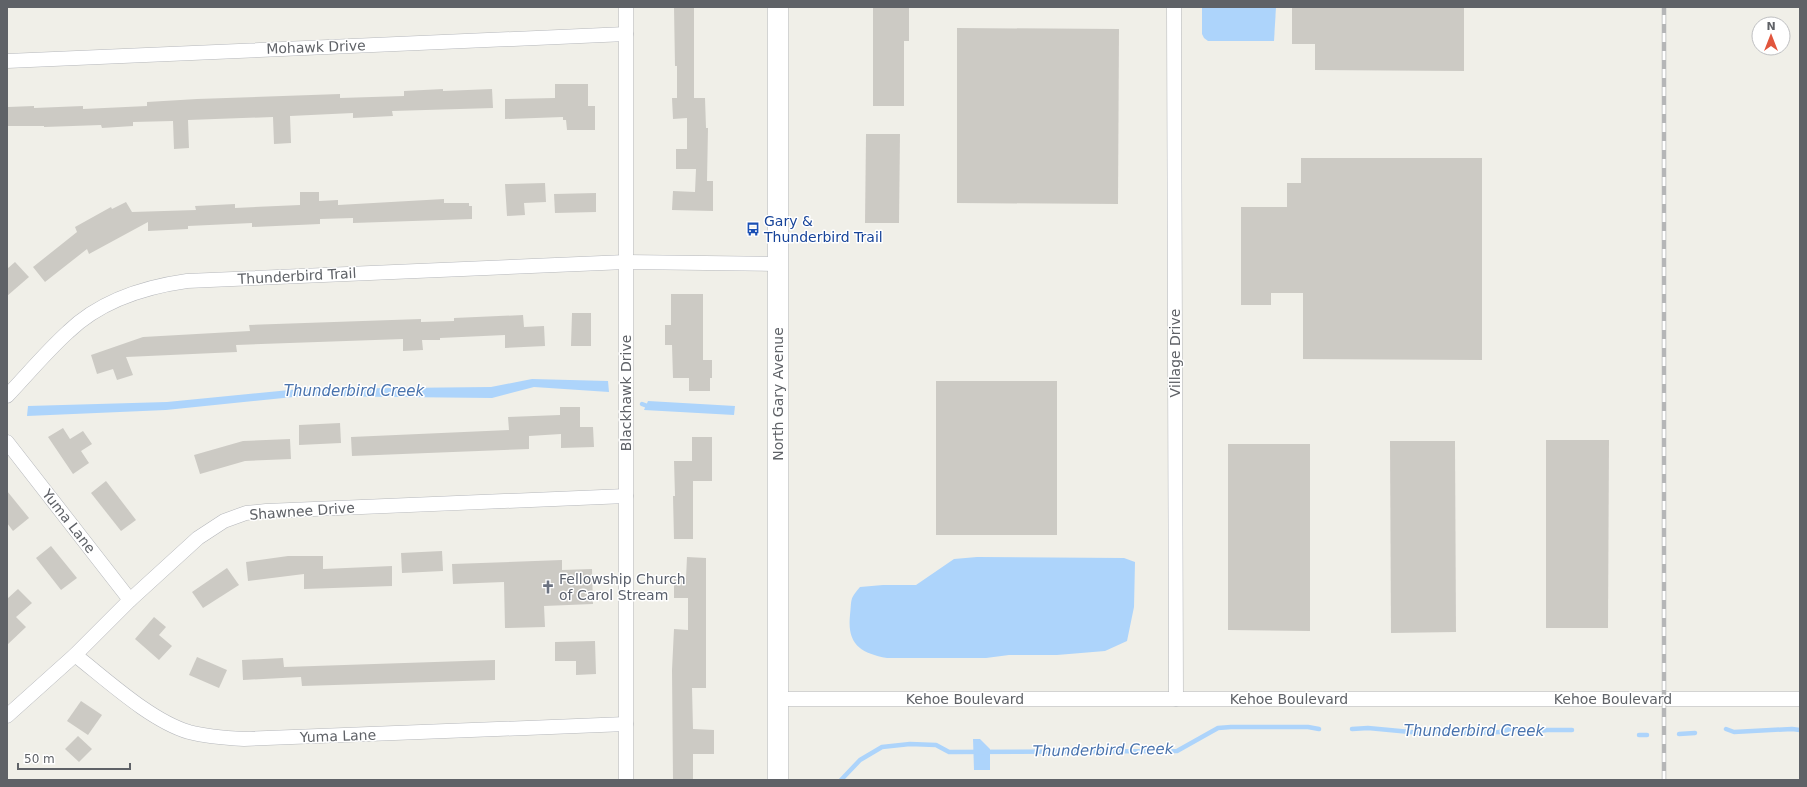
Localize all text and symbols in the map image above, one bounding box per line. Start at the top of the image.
north arrow [1751,16,1791,56]
text: N [1766,20,1776,33]
street label: Mohawk Drive [266,37,366,57]
place label: Gary & Thunderbird Trail [763,213,883,245]
bus stop icon: Gary & Thunderbird Trail [745,221,761,237]
street label: Thunderbird Trail [236,265,357,287]
street label: Village Drive [1167,309,1183,397]
street label: North Gary Avenue [770,327,786,461]
street label: Blackhawk Drive [618,335,634,451]
water label: Thunderbird Creek [284,382,426,400]
street label: Yuma Lane [39,485,99,556]
street label: Shawnee Drive [249,499,355,523]
place label: Fellowship Church of Carol Stream [559,571,686,603]
church icon: Fellowship Church of Carol Stream [540,579,556,595]
street label: Kehoe Boulevard [906,691,1024,707]
street label: Kehoe Boulevard [1230,691,1348,707]
street label: Kehoe Boulevard [1554,691,1672,707]
water label: Thunderbird Creek [1404,722,1546,740]
street label: Yuma Lane [299,727,376,745]
water label: Thunderbird Creek [1033,740,1175,760]
scale bar [18,745,130,771]
text: 50 m [24,752,55,766]

